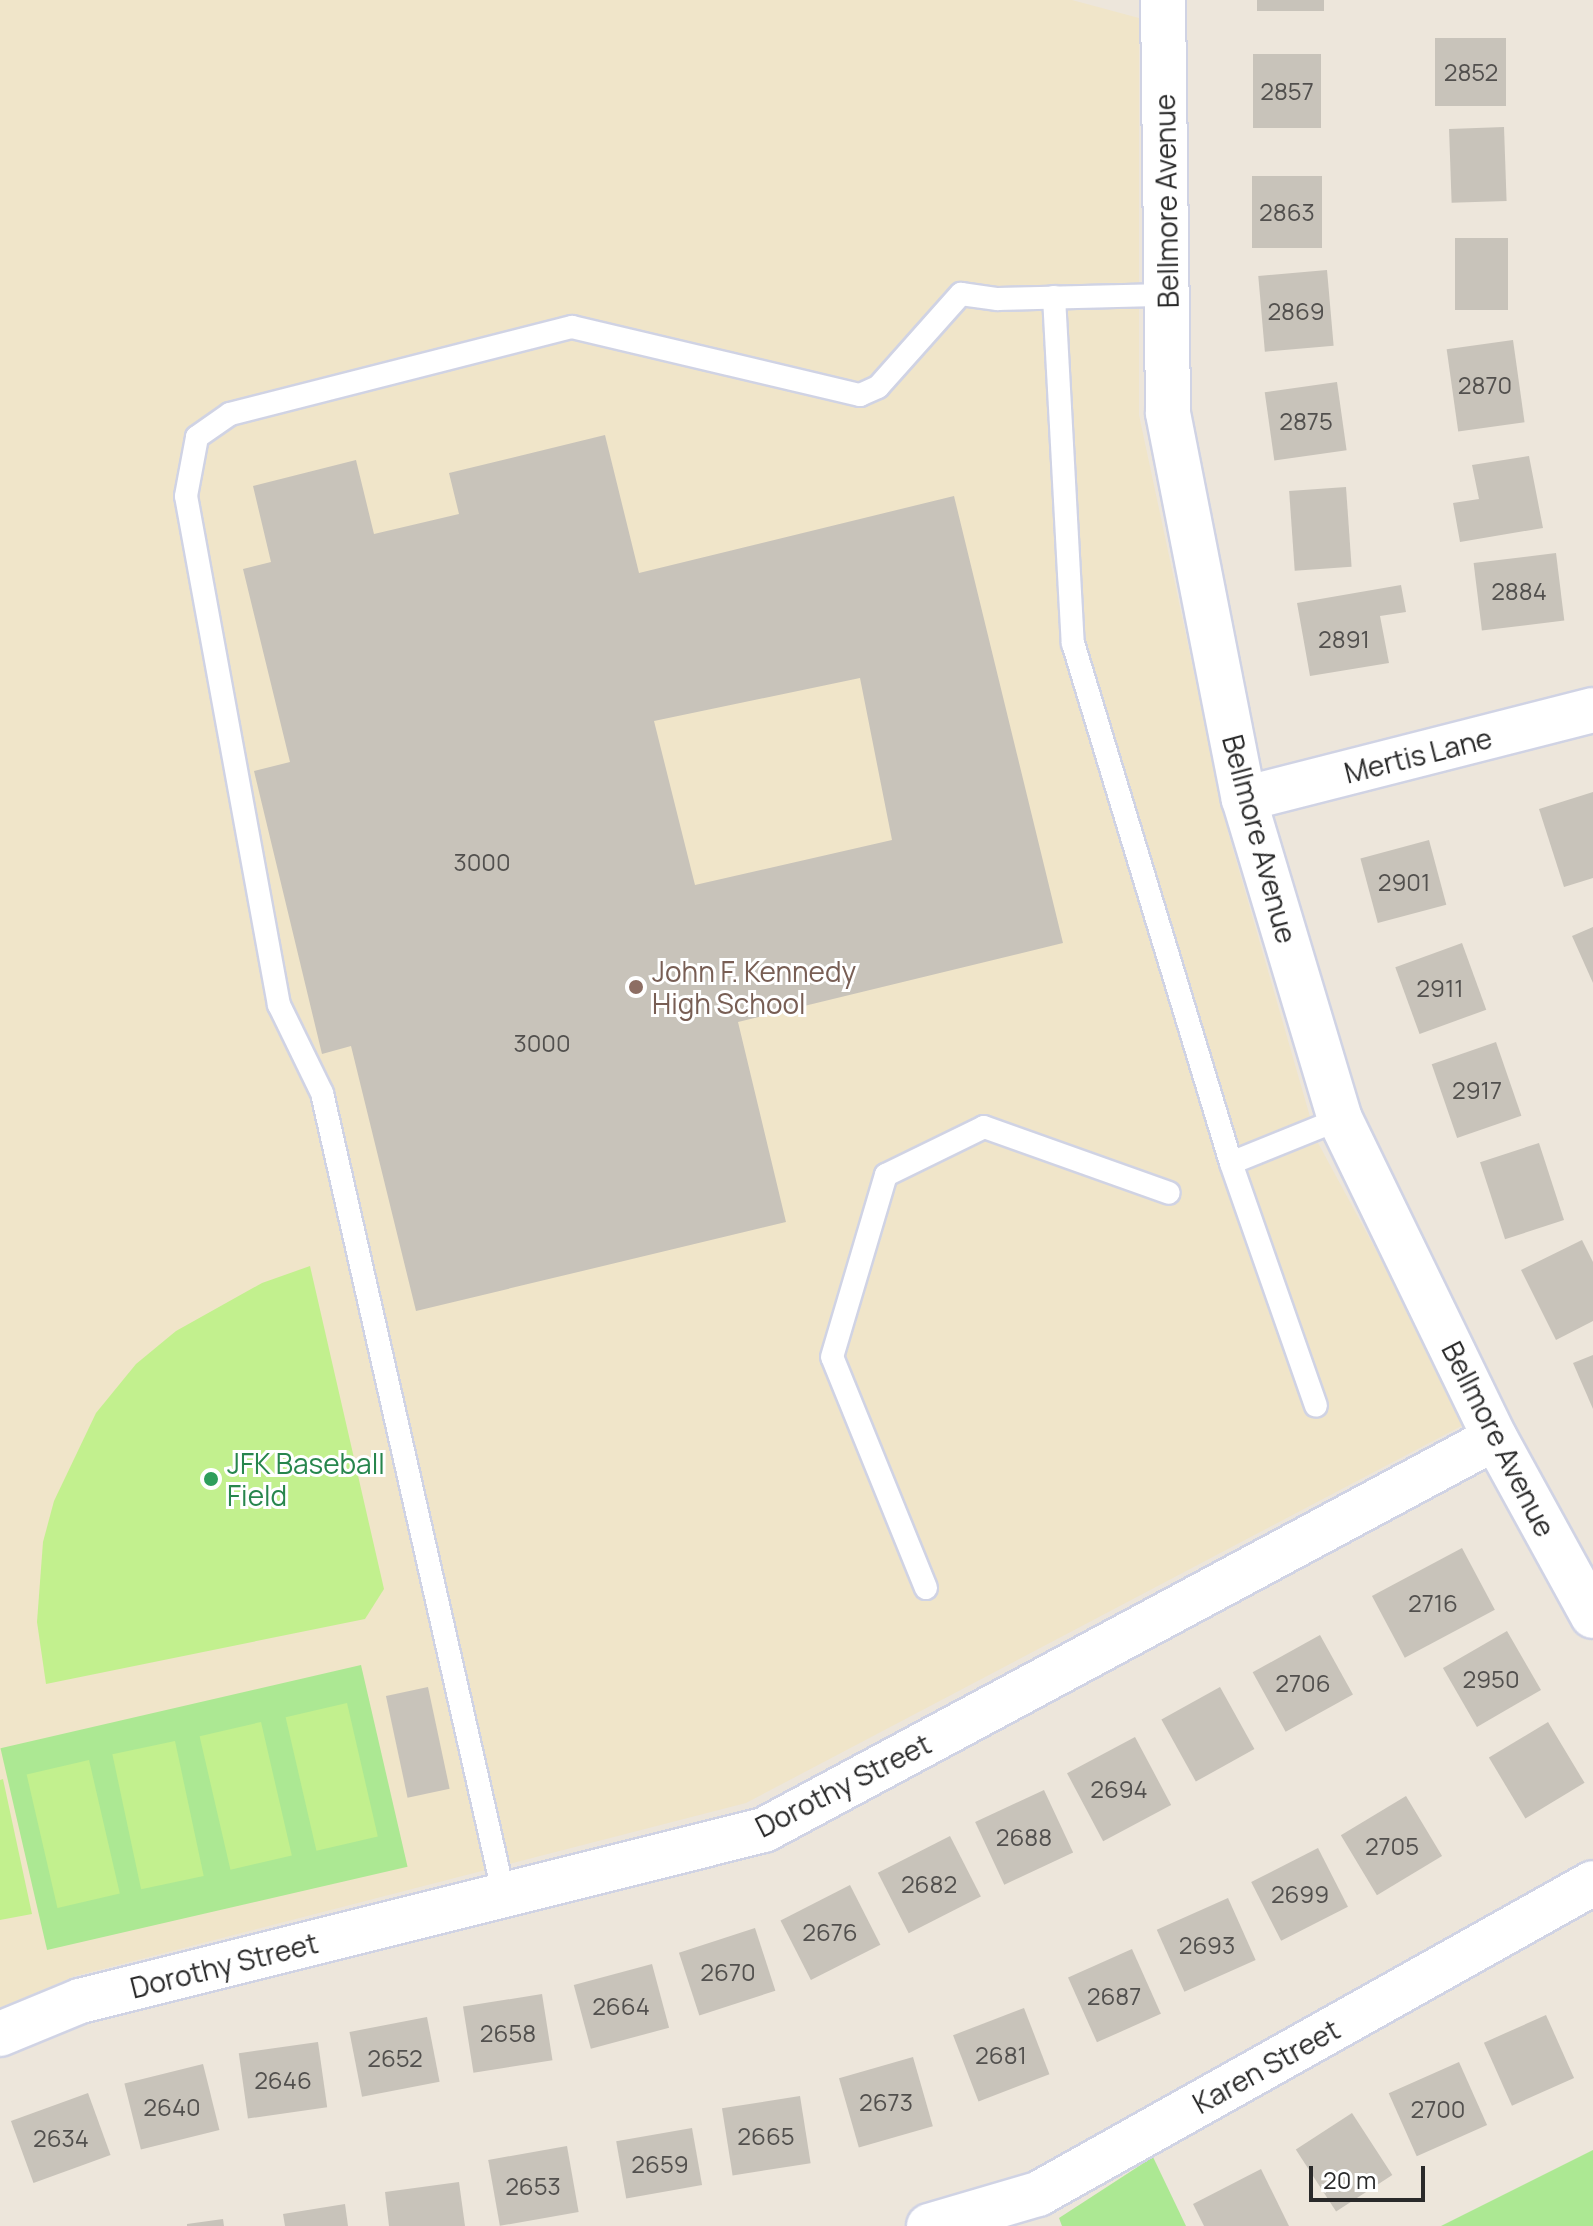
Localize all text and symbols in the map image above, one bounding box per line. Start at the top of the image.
house number: 2852 [1444,58,1498,86]
house number: 2857 [1260,77,1314,105]
street label: Bellmore Avenue [1147,93,1185,309]
house number: 2863 [1259,198,1315,226]
house number: 2869 [1267,297,1325,325]
house number: 2870 [1458,371,1512,399]
house number: 2875 [1279,407,1333,435]
house number: 2884 [1491,577,1547,605]
house number: 2891 [1318,625,1370,653]
street label: Mertis Lane [1341,720,1495,790]
street label: Bellmore Avenue [1216,731,1304,947]
house number: 3000 [453,848,511,876]
house number: 2901 [1378,868,1430,896]
place label: John F. Kennedy High School [652,954,856,1020]
house number: 2911 [1416,974,1464,1002]
marker: John F. Kennedy High School [627,978,645,996]
house number: 3000 [513,1029,571,1057]
house number: 2917 [1452,1076,1502,1104]
street label: Bellmore Avenue [1435,1336,1563,1542]
place label: JFK Baseball Field [227,1446,385,1512]
marker: JFK Baseball Field [202,1470,220,1488]
house number: 2716 [1408,1589,1458,1617]
house number: 2950 [1462,1665,1520,1693]
house number: 2706 [1275,1669,1331,1697]
street label: Dorothy Street [750,1726,936,1844]
house number: 2694 [1090,1775,1148,1803]
house number: 2688 [996,1823,1052,1851]
house number: 2705 [1365,1832,1419,1860]
house number: 2682 [901,1870,957,1898]
house number: 2699 [1271,1880,1329,1908]
house number: 2676 [802,1918,858,1946]
street label: Dorothy Street [127,1925,321,2005]
house number: 2693 [1179,1931,1235,1959]
house number: 2670 [700,1958,756,1986]
house number: 2687 [1087,1982,1141,2010]
house number: 2664 [592,1992,650,2020]
street label: Karen Street [1187,2012,1345,2120]
house number: 2658 [480,2019,536,2047]
house number: 2681 [975,2041,1027,2069]
house number: 2652 [367,2044,423,2072]
house number: 2646 [254,2066,312,2094]
house number: 2673 [859,2088,913,2116]
house number: 2640 [143,2093,201,2121]
house number: 2700 [1410,2095,1466,2123]
house number: 2665 [737,2122,795,2150]
house number: 2634 [33,2124,89,2152]
house number: 2659 [631,2150,689,2178]
scale bar [1313,2150,1429,2200]
text: 20 m [1323,2163,1376,2196]
house number: 2653 [505,2172,561,2200]

